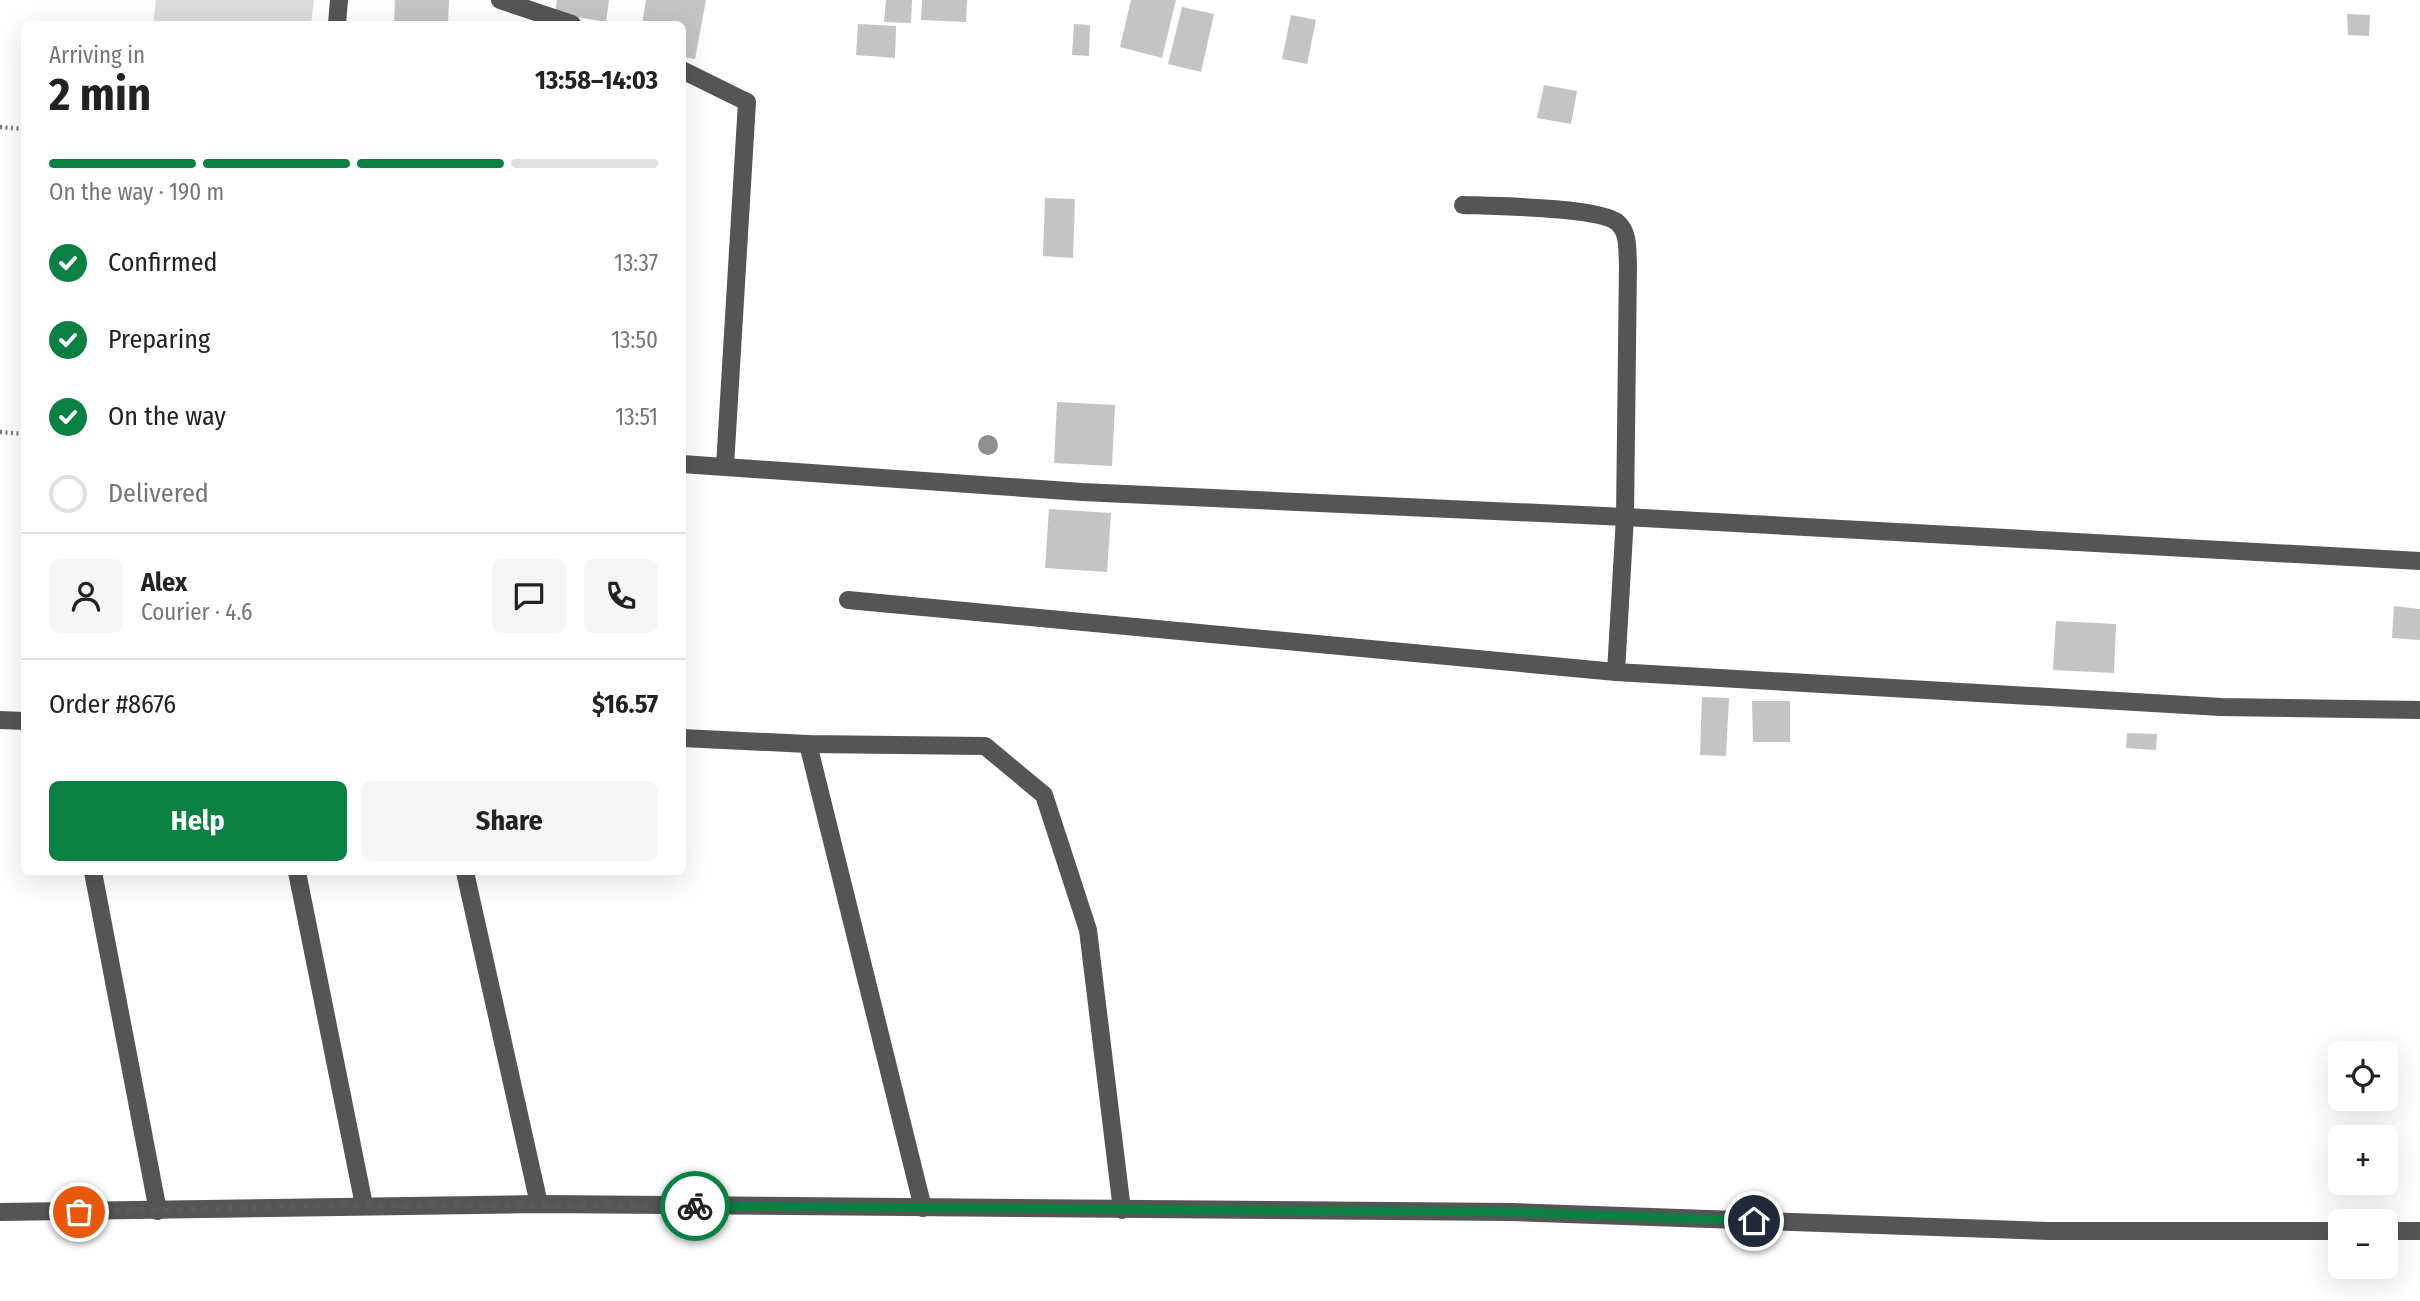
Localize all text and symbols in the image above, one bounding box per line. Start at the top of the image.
text: Arriving in [49,41,145,69]
text: 13:58–14:03 [535,65,658,96]
text: 2 min [49,67,151,122]
text: On the way · 190 m [49,178,224,206]
icon: check [49,244,87,282]
text: Confirmed [108,247,218,278]
text: 13:37 [614,249,658,277]
icon: check [49,321,87,359]
text: Preparing [108,324,210,355]
text: 13:50 [611,326,658,354]
icon: check [49,398,87,436]
text: On the way [108,401,226,432]
text: 13:51 [615,403,658,431]
text: Delivered [108,478,209,509]
button: person [49,559,123,633]
button: chat [492,559,566,633]
button: phone [584,559,658,633]
text: Alex [141,567,187,598]
text: Courier · 4.6 [141,598,252,626]
text: Order #8676 [49,689,176,720]
text: $16.57 [592,689,658,720]
button: Help [49,781,347,861]
button: Share [361,781,658,861]
map controls [2328,1041,2398,1279]
button: locate [2328,1041,2398,1111]
button: + [2328,1125,2398,1195]
courier [660,1171,730,1241]
pin [49,1182,109,1242]
icon: bike [676,1187,714,1225]
pin [1724,1191,1784,1251]
icon: bag [60,1193,98,1231]
icon: home [1735,1202,1773,1240]
button: − [2328,1209,2398,1279]

